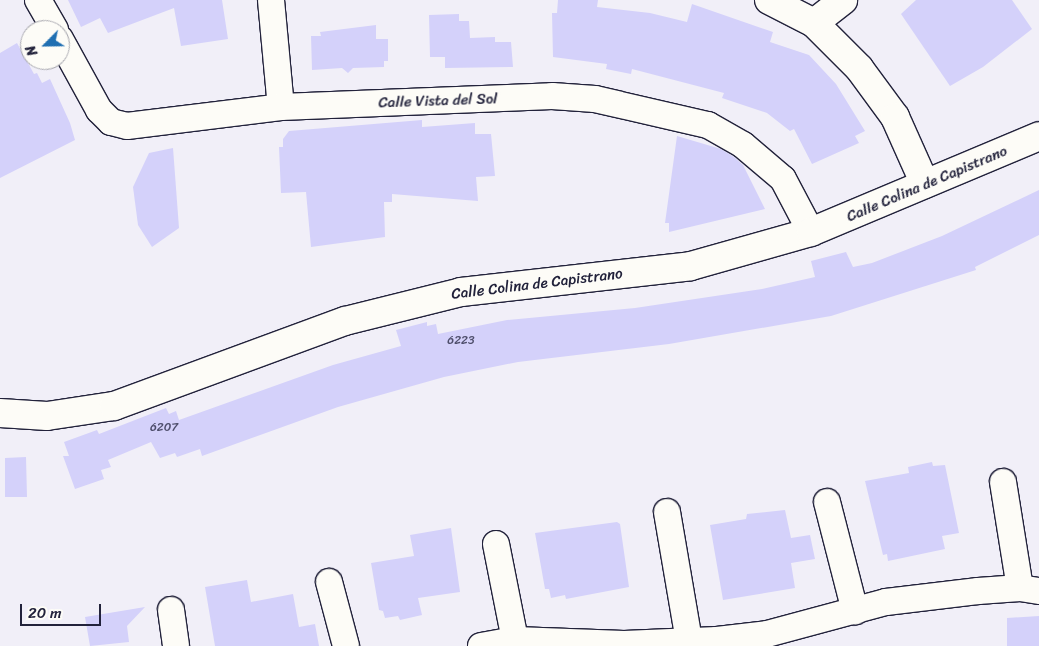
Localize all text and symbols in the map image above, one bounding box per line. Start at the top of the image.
north arrow [20,20,70,70]
text: N [18,41,45,60]
street label: Calle Vista del Sol [378,90,498,112]
street label: Calle Colina de Capistrano [844,142,1010,226]
street label: Calle Colina de Capistrano [450,265,624,303]
house number: 6223 [447,334,475,348]
house number: 6207 [150,421,178,435]
scale bar [22,594,104,626]
text: 20 m [28,600,62,626]

